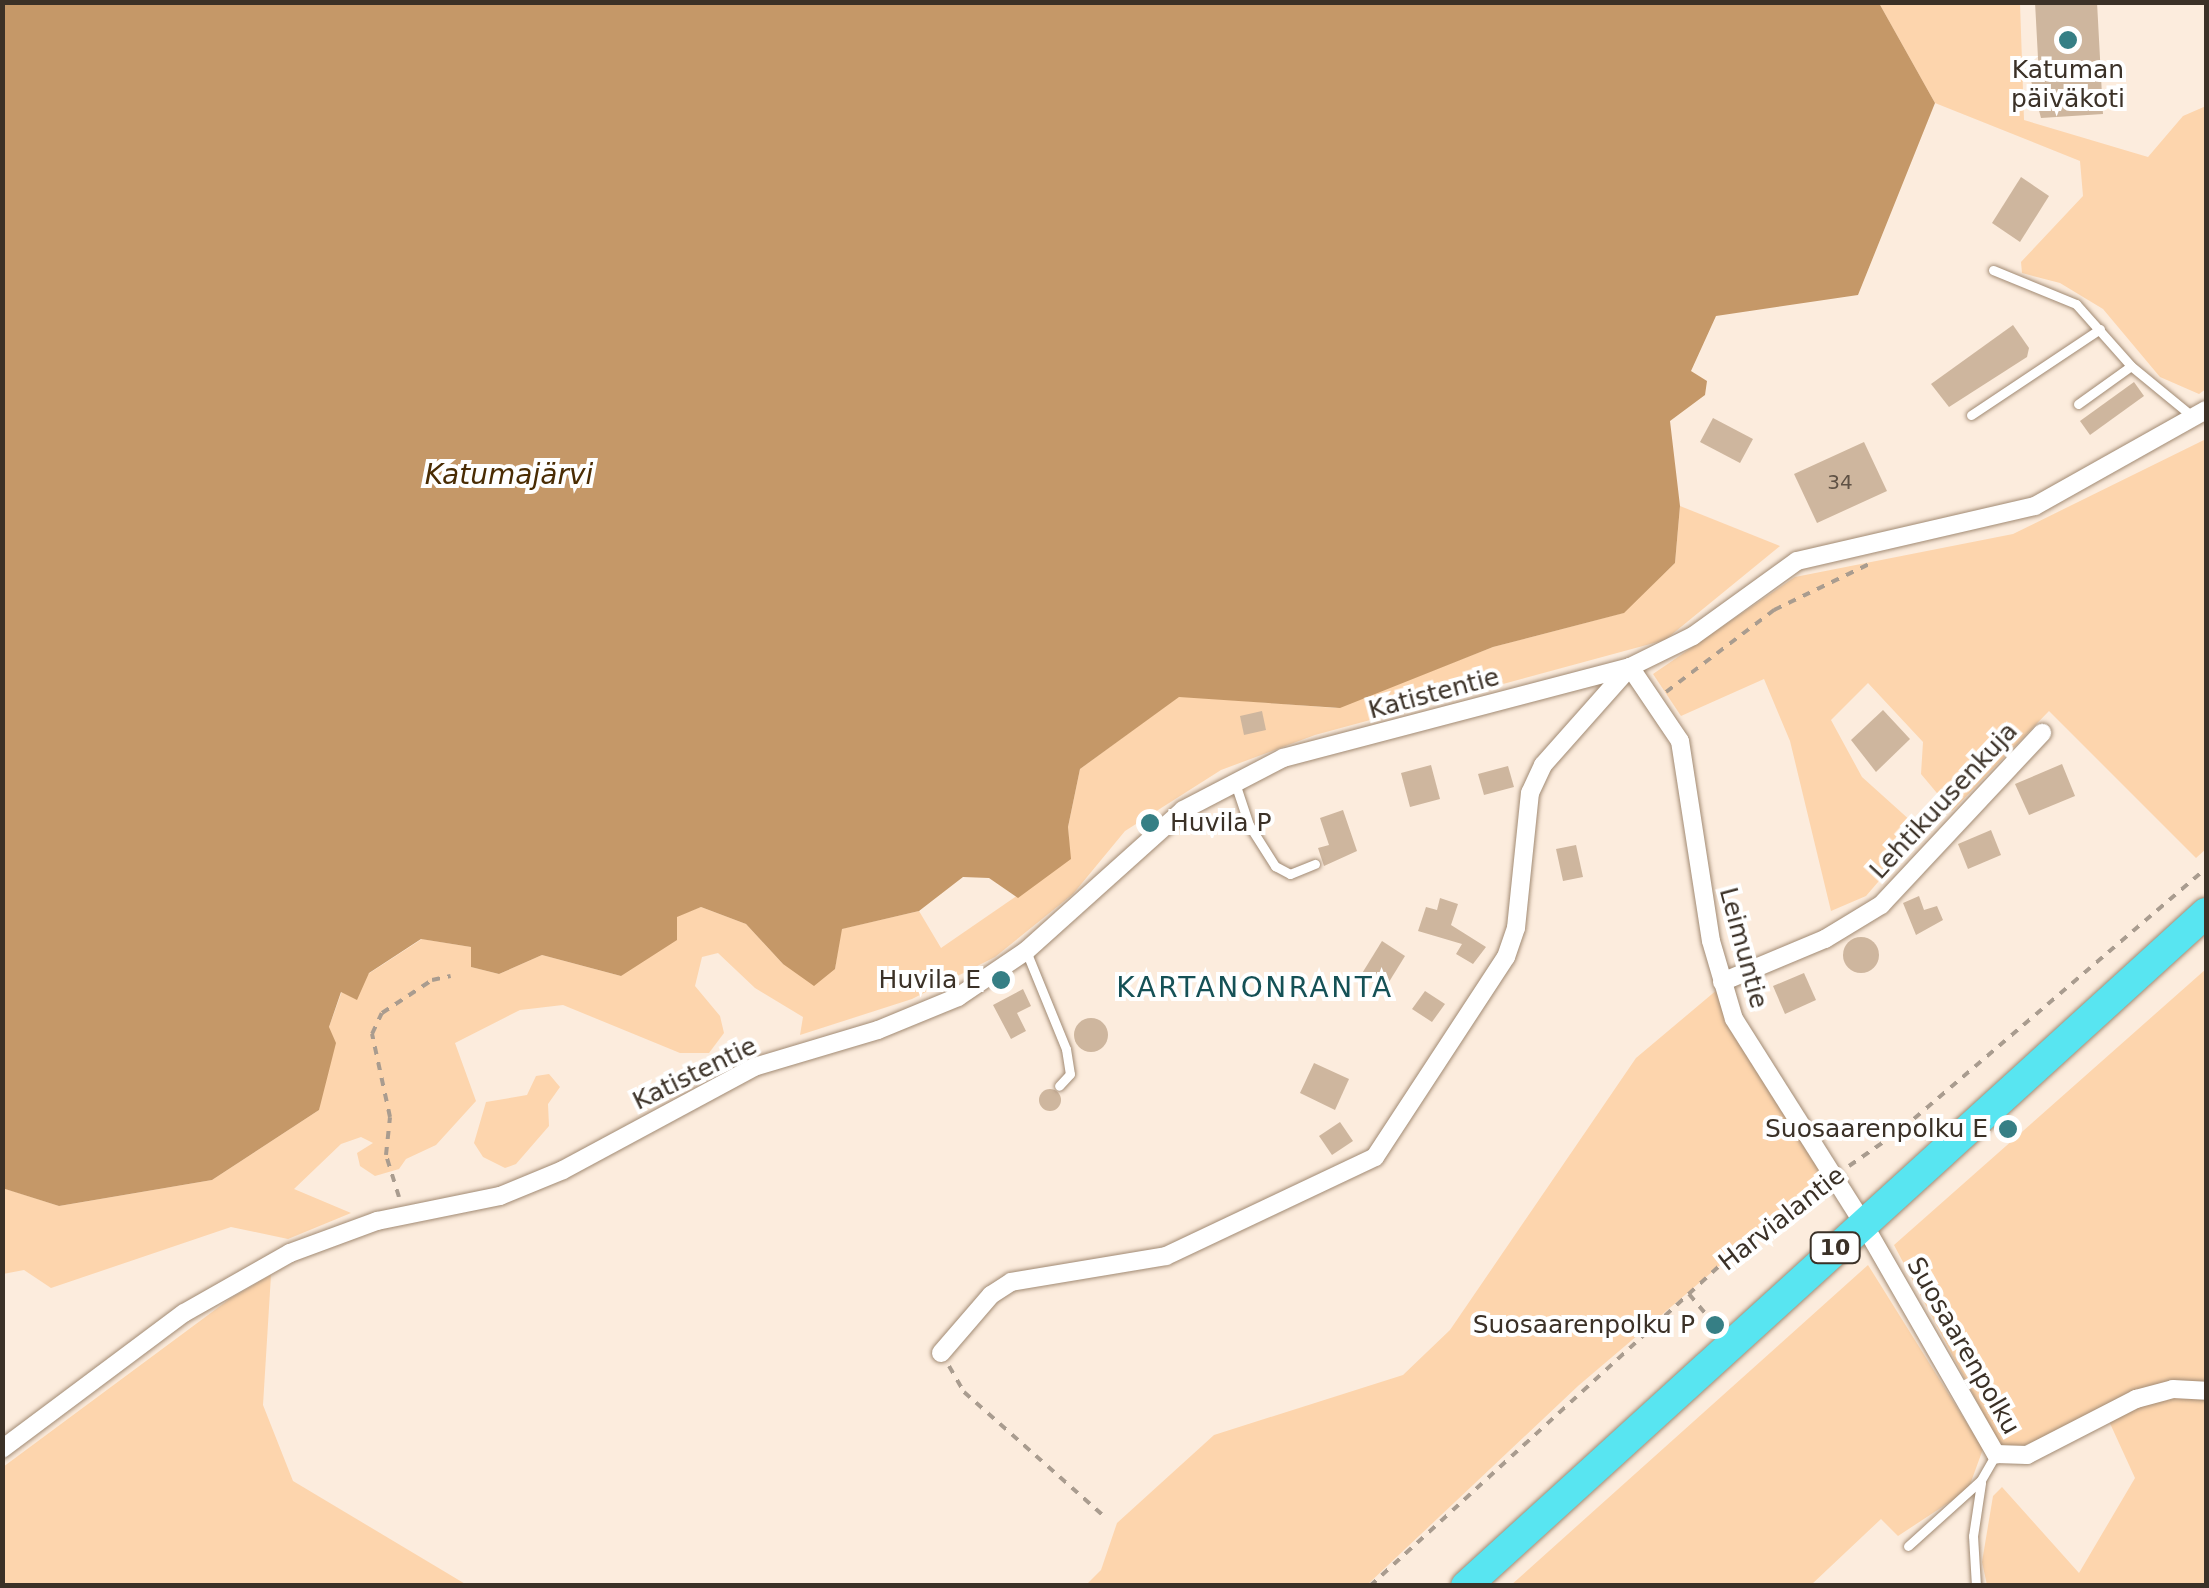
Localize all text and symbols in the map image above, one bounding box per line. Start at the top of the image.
marker: Katuman päiväkoti [2057,29,2079,51]
place label: Katuman päiväkoti [2011,56,2125,115]
water label: Katumajärvi [425,458,593,492]
house number: 34 [1827,470,1853,494]
street label: Katistentie [1365,662,1503,726]
street label: Lehtikuusenkuja [1864,717,2024,885]
place label: Huvila P [1170,808,1272,838]
marker: Huvila P [1139,812,1161,834]
street label: Leimuntie [1712,884,1774,1012]
place label: Huvila E [879,965,981,995]
marker: Huvila E [990,969,1012,991]
district label: KARTANONRANTA [1116,971,1394,1005]
street label: Katistentie [628,1031,762,1117]
place label: Suosaarenpolku E [1765,1114,1988,1144]
marker: Suosaarenpolku E [1997,1118,2019,1140]
street label: Harvialantie [1713,1160,1851,1278]
road number: 10 [1808,1231,1862,1265]
street label: Suosaarenpolku [1900,1252,2026,1440]
place label: Suosaarenpolku P [1473,1310,1695,1340]
marker: Suosaarenpolku P [1704,1314,1726,1336]

